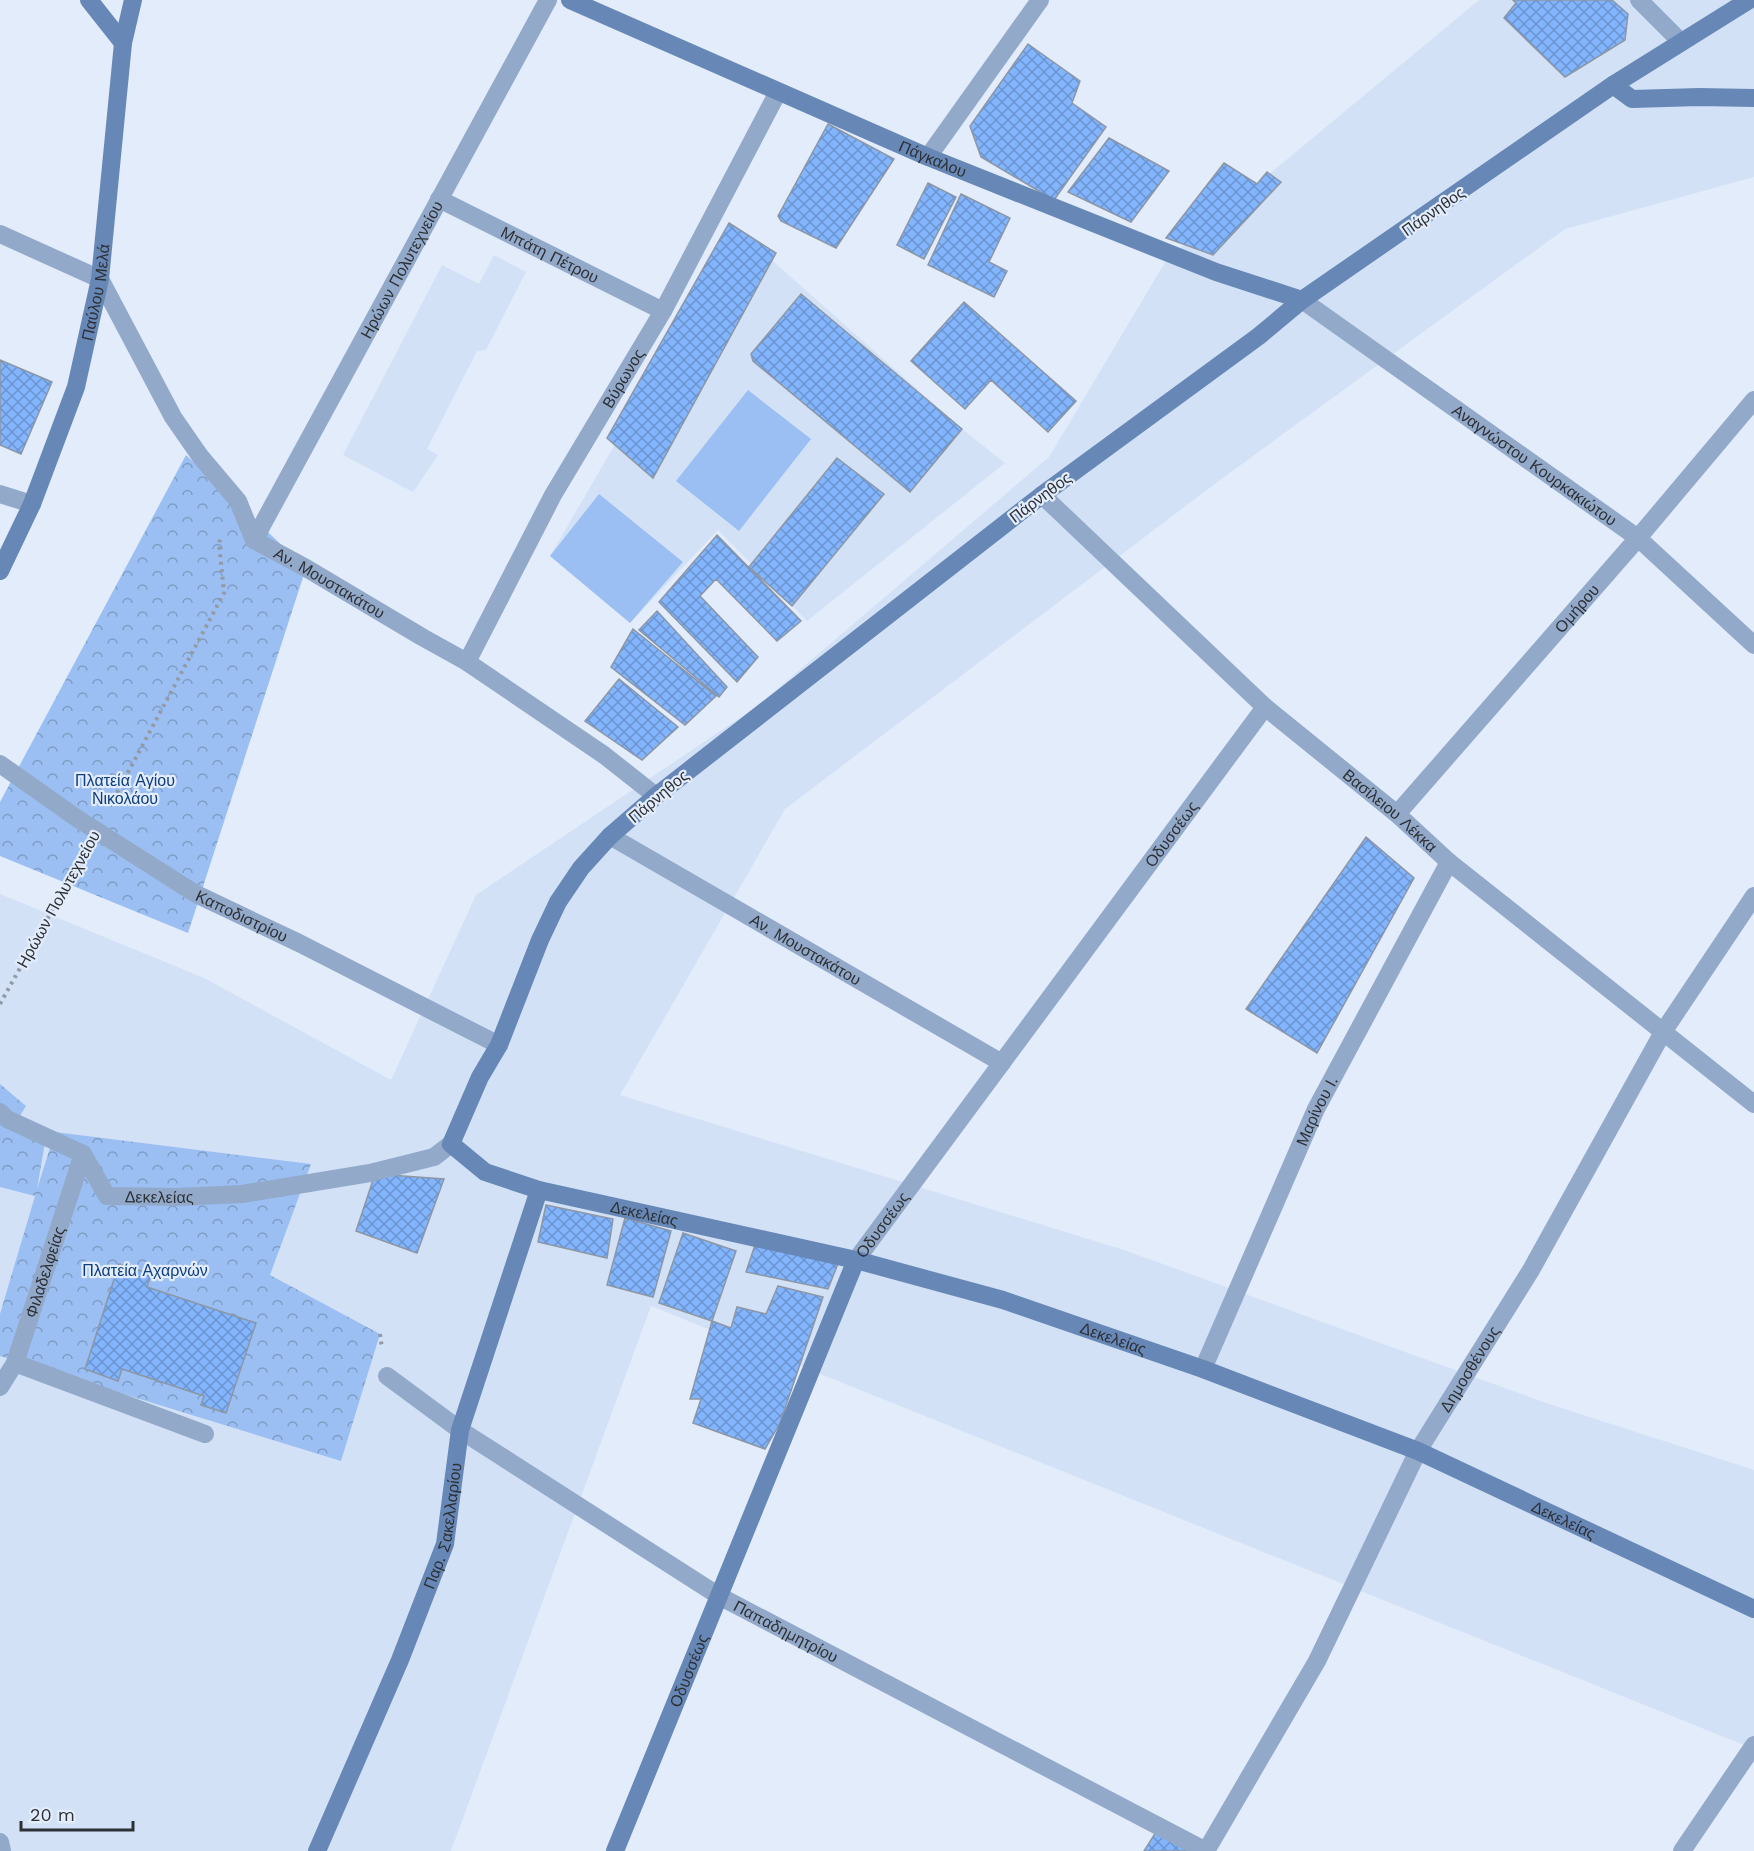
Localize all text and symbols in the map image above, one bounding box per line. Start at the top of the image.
street label: Πάγκαλου [896,136,969,181]
street label: Πάρνηθος [1398,183,1469,240]
street label: Ηρώων Πολυτεχνείου [357,198,447,342]
street label: Μπάτη Πέτρου [498,223,602,287]
street label: Παύλου Μελά [78,243,113,343]
street label: Βύρωνος [598,345,648,411]
street label: Αναγνώστου Κουρκακιώτου [1448,400,1620,530]
street label: Πάρνηθος [1006,468,1075,527]
street label: Αν. Μουστακάτου [271,544,388,623]
street label: Ομήρου [1551,581,1603,637]
street label: Βασίλειου Λέκκα [1339,765,1441,856]
street label: Πάρνηθος [625,766,692,827]
park label: Πλατεία Αγίου Νικολάου [75,771,175,808]
street label: Οδυσσέως [1141,797,1202,871]
street label: Ηρώων Πολυτεχνείου [13,827,104,971]
street label: Καποδιστρίου [193,886,291,946]
street label: Αν. Μουστακάτου [746,910,864,989]
street label: Μαρίνου Ι. [1292,1073,1342,1149]
street label: Δεκελείας [125,1187,194,1207]
street label: Οδυσσέως [852,1188,913,1262]
street label: Δεκελείας [609,1197,680,1230]
street label: Φιλαδελφείας [21,1224,69,1320]
park label: Πλατεία Αχαρνών [82,1261,208,1280]
street label: Δεκελείας [1078,1318,1149,1359]
street label: Δημοσθένους [1436,1322,1504,1416]
street label: Παρ. Σακελλαρίου [419,1462,466,1592]
street label: Δεκελείας [1529,1497,1599,1543]
street label: Παπαδημητρίου [730,1596,841,1667]
street label: Οδυσσέως [666,1631,713,1710]
scale bar [21,1794,134,1832]
text: 20 m [30,1804,75,1825]

